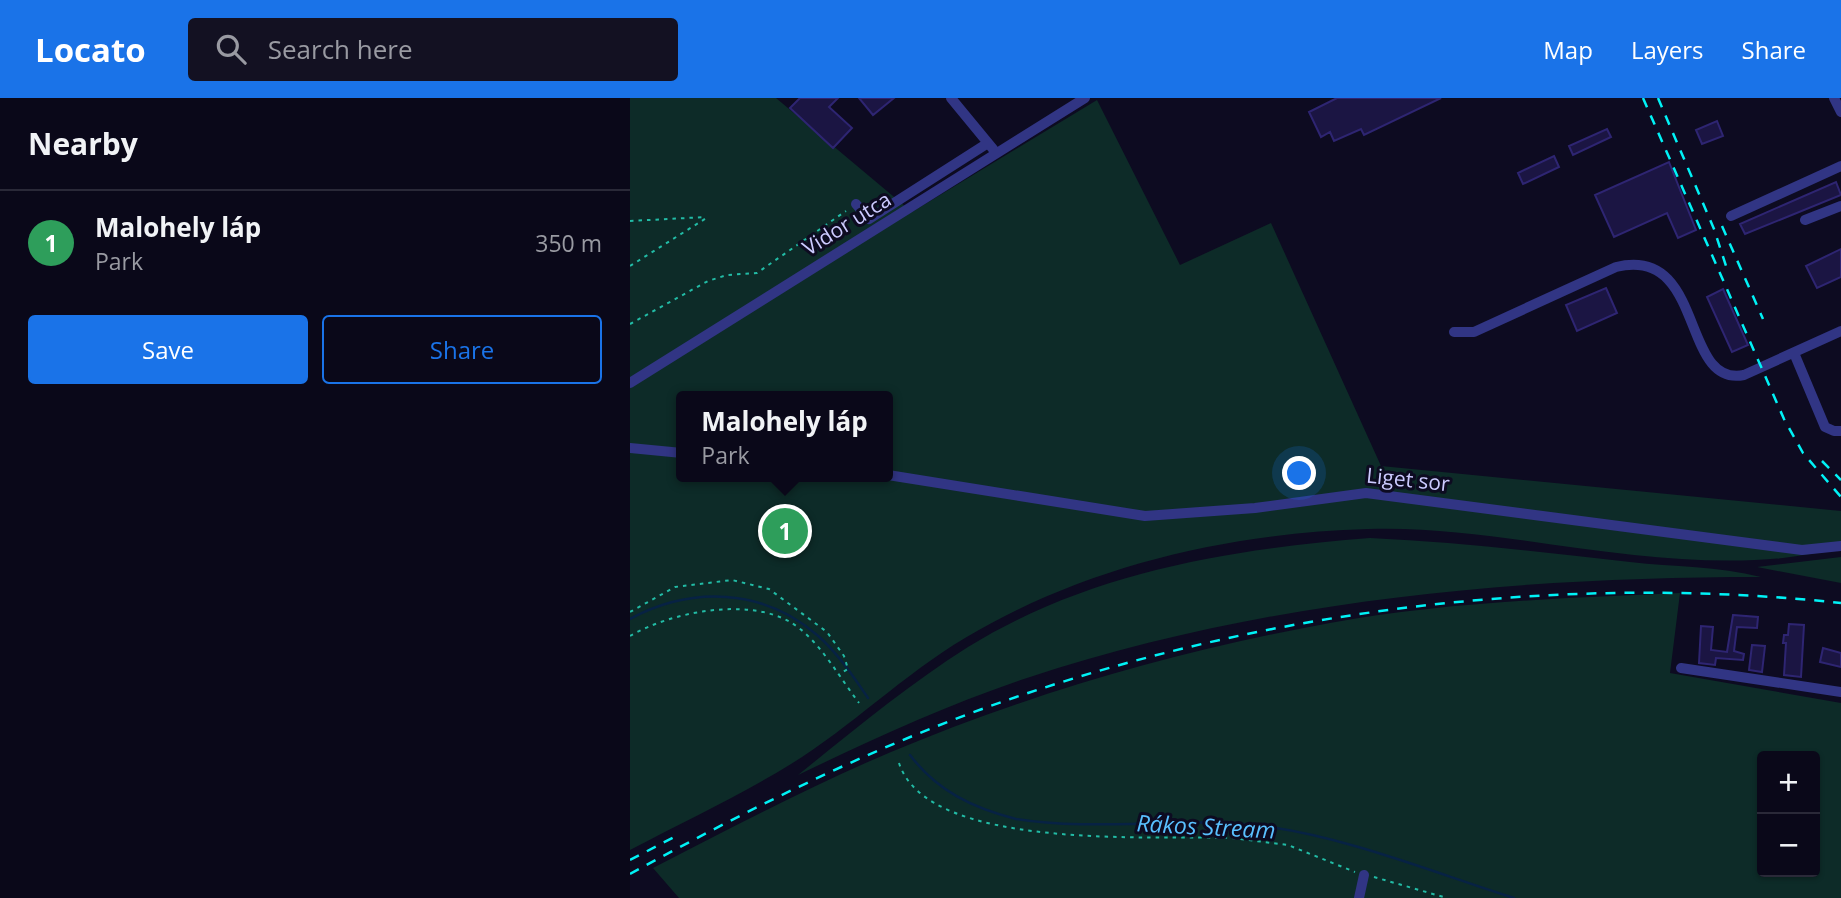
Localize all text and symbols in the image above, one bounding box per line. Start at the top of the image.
search box [188,18,678,81]
text: Locato [35,27,146,72]
icon: search [212,30,250,68]
text: Search here [268,31,413,67]
text: Map [1543,33,1593,66]
text: Layers [1631,33,1704,66]
text: Share [1742,33,1806,66]
text: Nearby [28,123,138,164]
street label: Vidor utca [797,185,896,261]
text: Malohely láp [95,209,261,245]
text: 1 [44,227,58,259]
text: 350 m [535,227,602,259]
text: Park [95,245,143,277]
button: Save [28,315,308,384]
button: Share [322,315,602,384]
popup [676,391,893,482]
text: Malohely láp [701,403,868,439]
text: Park [701,439,749,471]
your location [1282,456,1316,490]
street label: Liget sor [1365,461,1452,497]
pin: 1 [762,505,808,557]
map controls [1757,751,1820,877]
button: + [1757,751,1820,814]
water label: Rákos Stream [1136,806,1276,846]
button: − [1757,814,1820,877]

